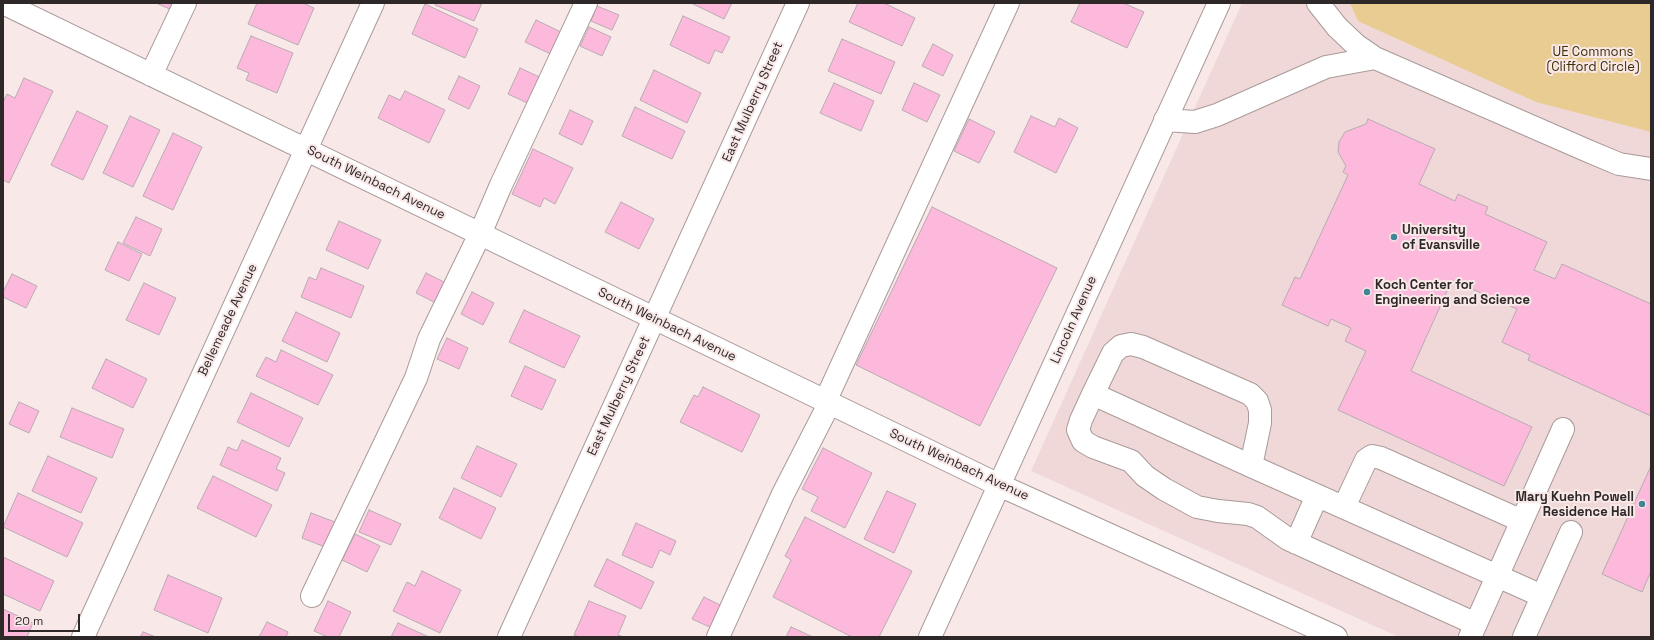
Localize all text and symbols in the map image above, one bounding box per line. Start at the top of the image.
street label: East Mulberry Street [719,39,787,165]
park label: UE Commons (Clifford Circle) [1546,44,1640,75]
street label: South Weinbach Avenue [304,143,448,223]
place label: University of Evansville [1402,222,1480,253]
marker: University of Evansville [1389,232,1399,242]
street label: Bellemeade Avenue [195,261,261,379]
street label: Lincoln Avenue [1048,274,1100,366]
place label: Koch Center for Engineering and Science [1375,277,1530,308]
street label: South Weinbach Avenue [595,285,739,365]
marker: Koch Center for Engineering and Science [1362,287,1372,297]
street label: East Mulberry Street [584,334,654,458]
street label: South Weinbach Avenue [887,426,1031,504]
place label: Mary Kuehn Powell Residence Hall [1516,489,1634,520]
marker: Mary Kuehn Powell Residence Hall [1637,499,1647,509]
scale bar [10,606,82,632]
text: 20 m [15,613,43,629]

